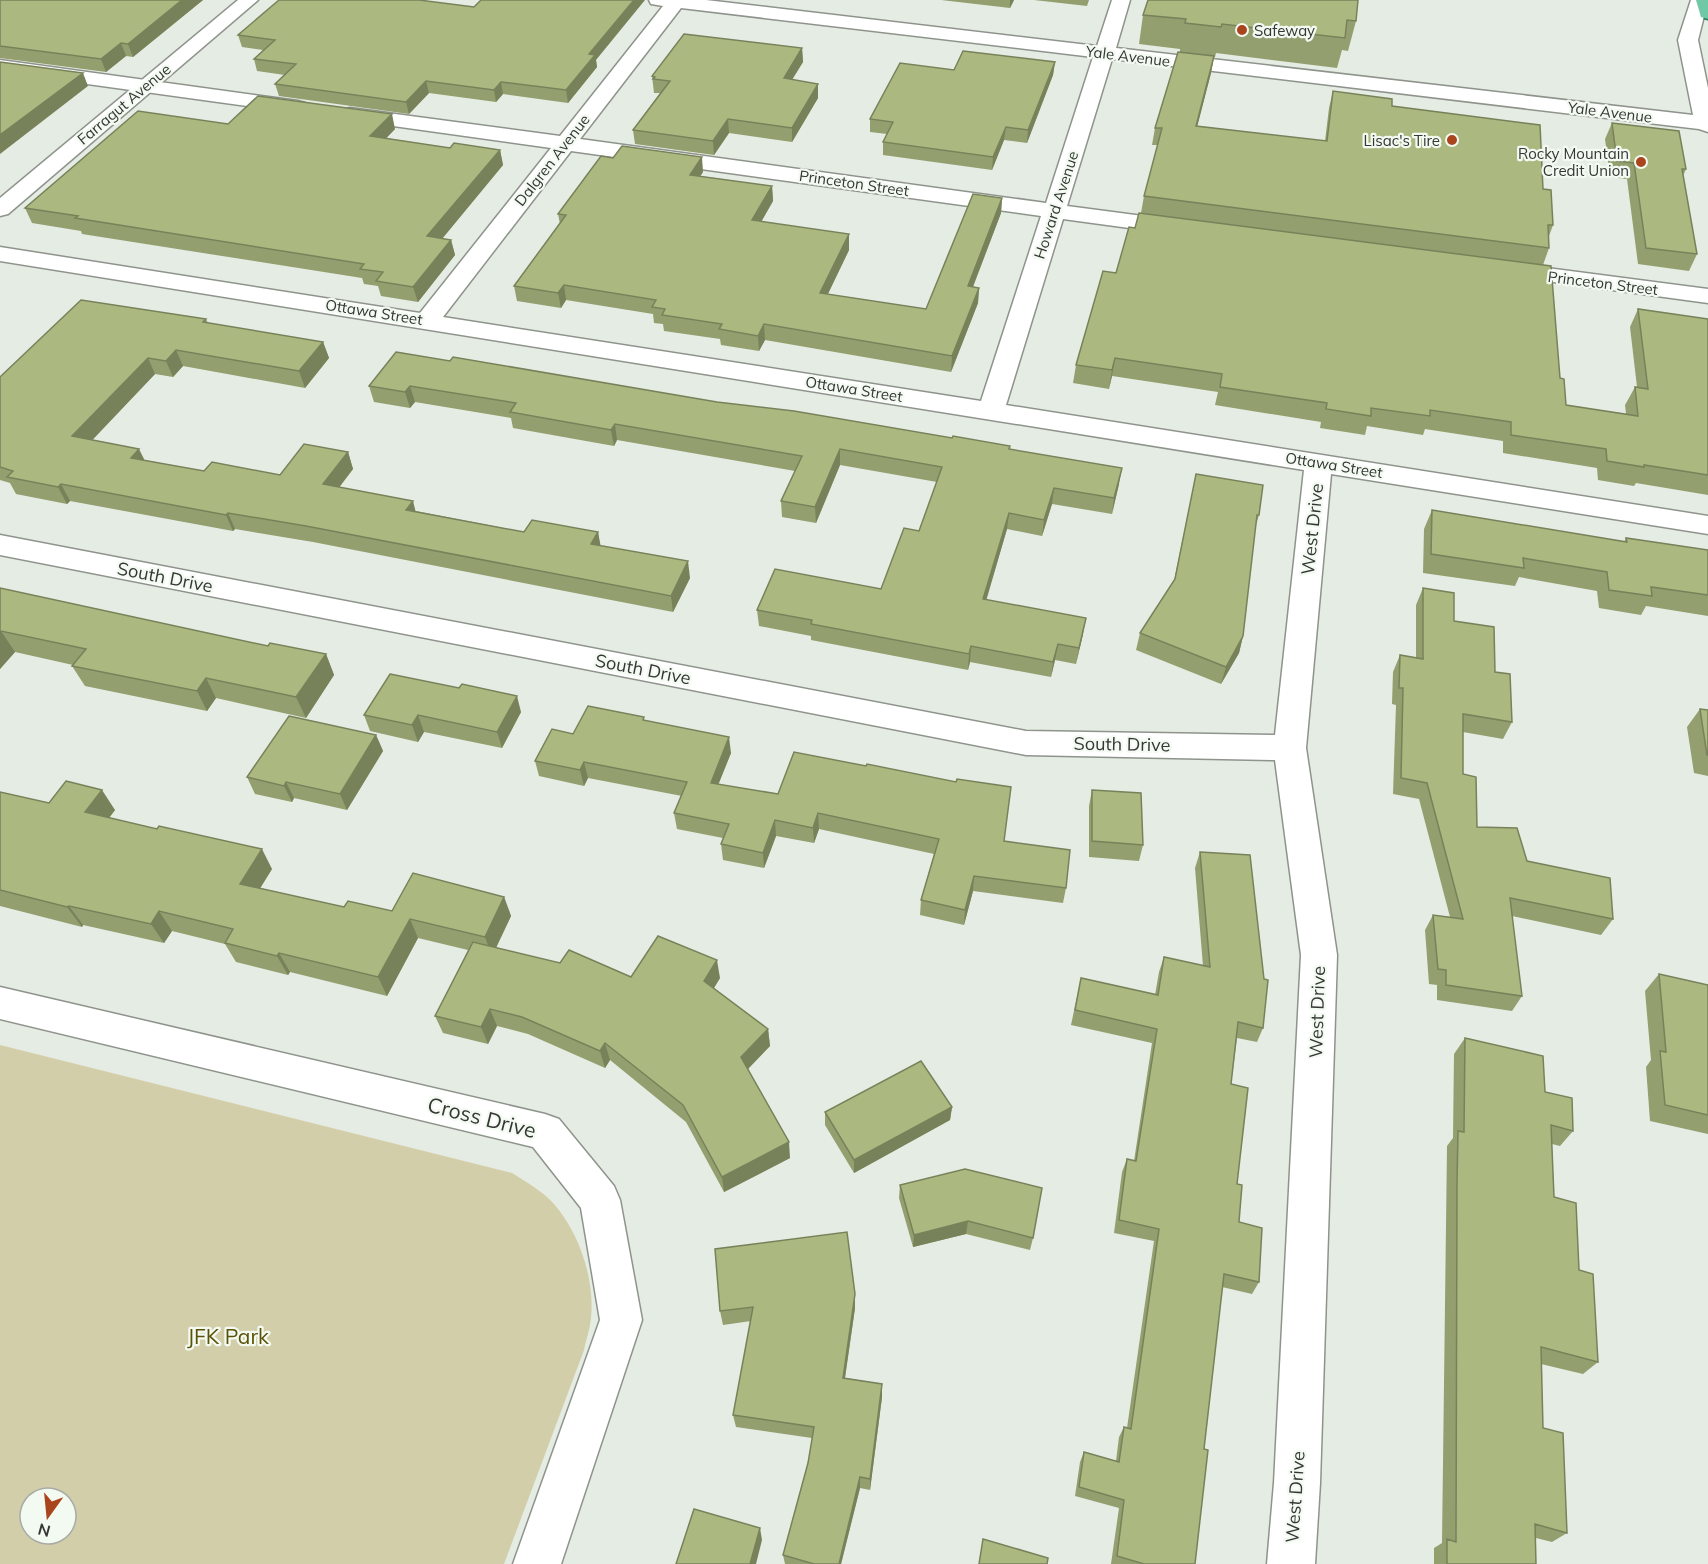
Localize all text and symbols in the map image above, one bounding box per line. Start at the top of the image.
place label: Safeway [1254,21,1315,40]
marker: Safeway [1235,23,1249,37]
street label: Yale Avenue [1084,41,1171,71]
street label: Farragut Avenue [73,59,175,149]
street label: Yale Avenue [1566,97,1653,127]
street label: Dalgren Avenue [510,110,594,210]
place label: Lisac's Tire [1364,131,1440,150]
marker: Lisac's Tire [1445,133,1459,147]
place label: Rocky Mountain Credit Union [1518,144,1629,180]
street label: Howard Avenue [1030,149,1082,261]
marker: Rocky Mountain Credit Union [1634,155,1648,169]
street label: Princeton Street [798,166,910,200]
street label: Princeton Street [1547,267,1659,299]
street label: Ottawa Street [324,295,424,329]
street label: Ottawa Street [804,372,904,406]
street label: Ottawa Street [1284,448,1384,482]
street label: West Drive [1296,482,1328,576]
street label: South Drive [115,556,215,598]
street label: South Drive [593,648,693,690]
street label: South Drive [1073,732,1171,756]
street label: West Drive [1304,966,1330,1058]
street label: Cross Drive [425,1091,539,1143]
park label: JFK Park [187,1323,269,1349]
street label: West Drive [1280,1450,1310,1544]
north arrow [18,1486,78,1546]
text: N [36,1519,53,1542]

